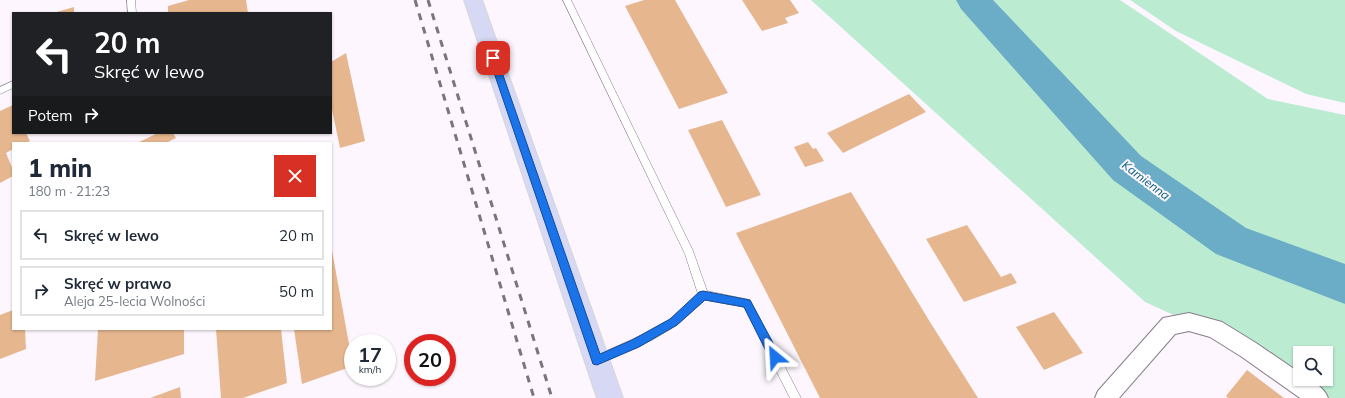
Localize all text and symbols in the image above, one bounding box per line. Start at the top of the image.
text: 20 m [94,25,160,60]
icon: left [28,28,80,80]
pin [476,41,510,75]
icon: arrive [482,47,504,69]
text: Skręć w lewo [94,60,204,83]
icon: right [80,104,102,126]
text: Potem [28,106,72,125]
text: 1 min [28,153,92,183]
button: close [274,155,316,197]
water label: Kamienna [1119,157,1173,203]
text: 180 m · 21:23 [28,183,110,199]
icon: left [30,224,52,246]
text: Skręć w lewo [64,226,159,245]
text: 20 m [279,226,314,245]
text: Skręć w prawo [64,274,171,293]
icon: right [30,280,52,302]
text: 50 m [279,282,314,301]
text: Aleja 25-lecia Wolności [64,293,205,309]
speed limit sign: 20 [404,334,456,386]
position arrow [754,336,796,378]
text: 17 [358,342,382,367]
map controls [1293,346,1333,386]
button: search [1293,346,1333,386]
text: km/h [359,363,381,376]

